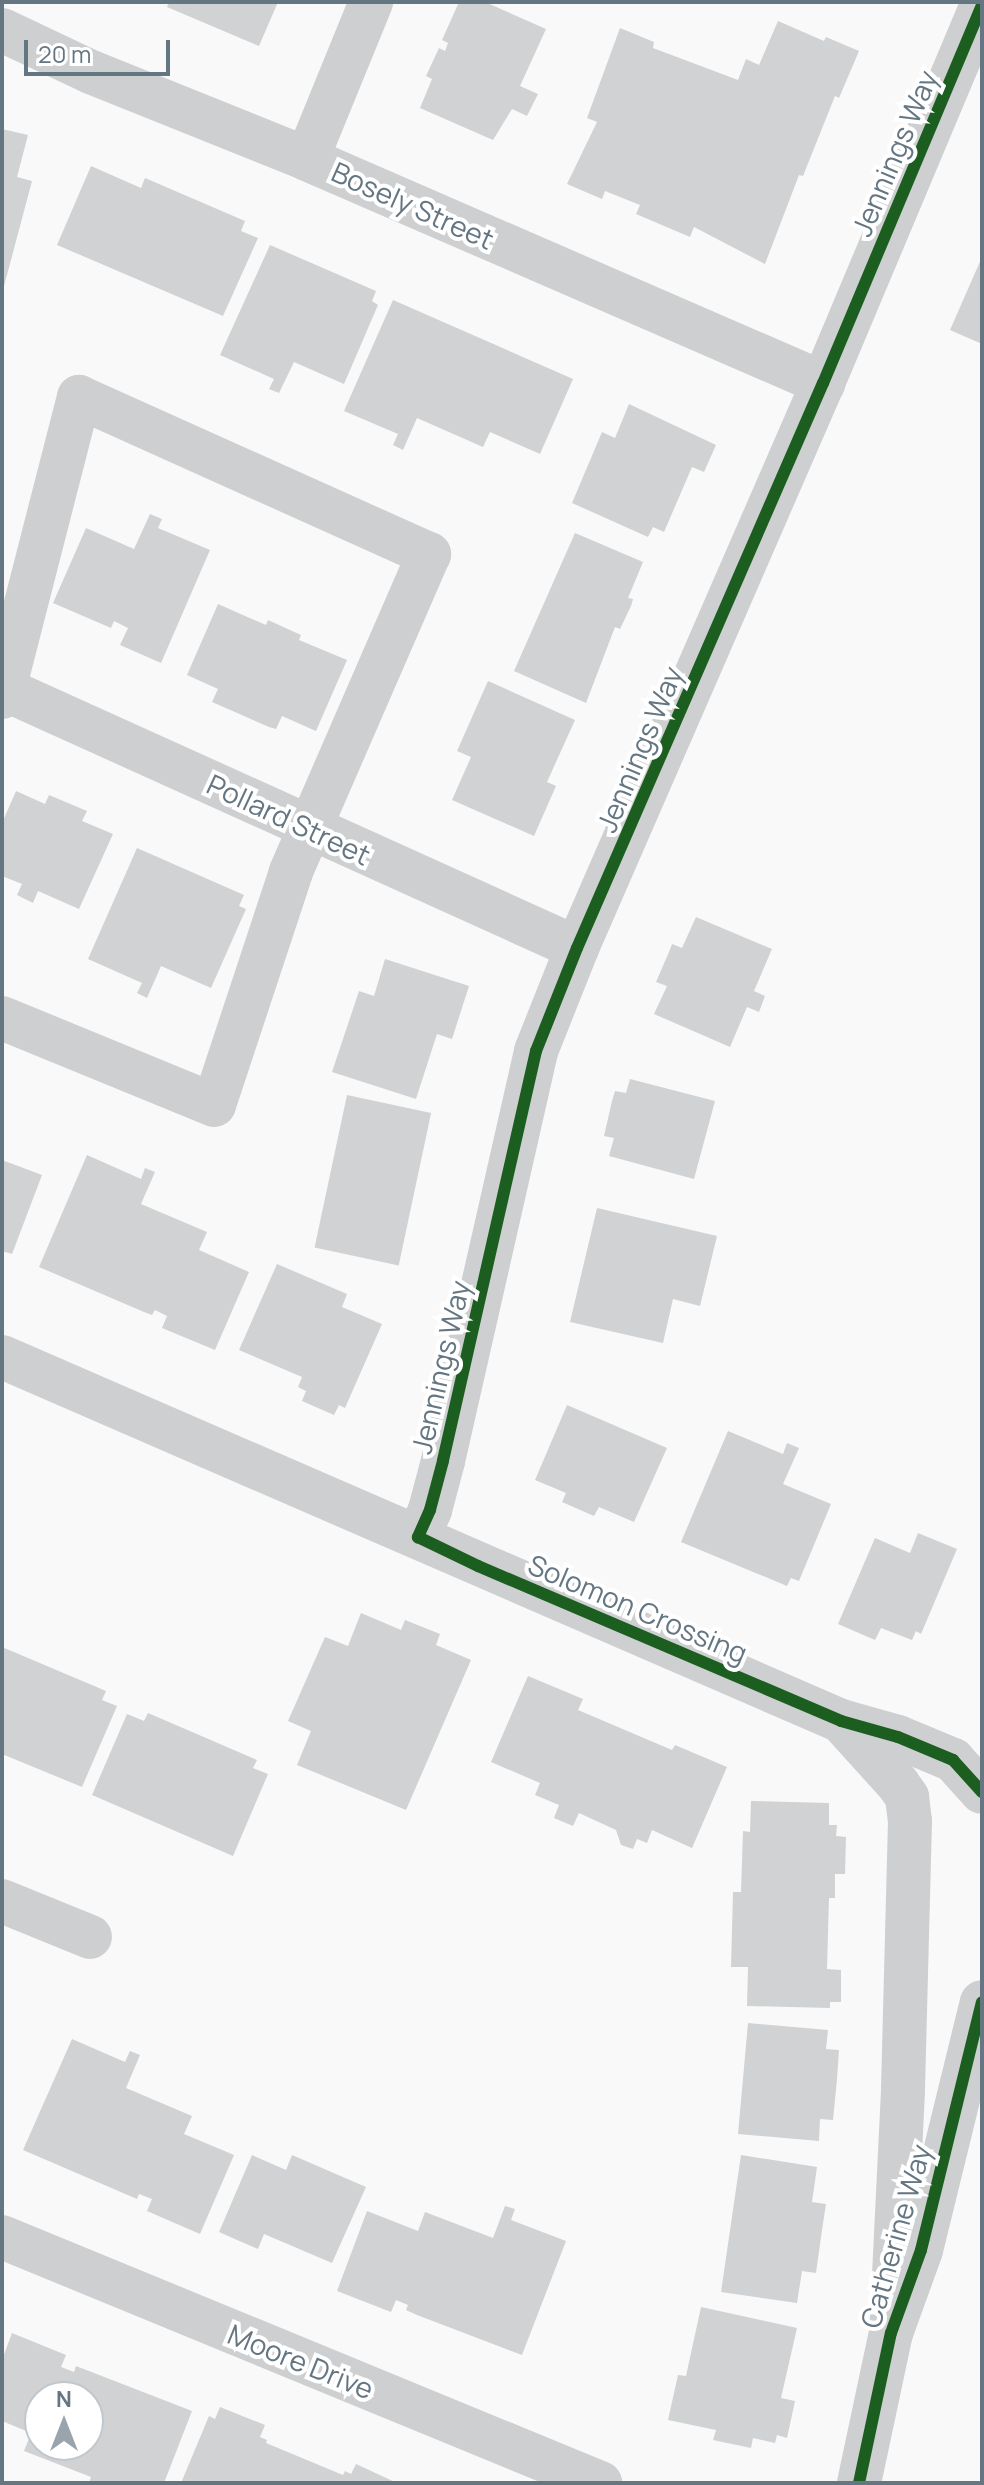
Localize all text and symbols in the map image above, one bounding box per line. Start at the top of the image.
scale bar [28,24,174,74]
text: 20 m [38,37,91,70]
street label: Jennings Way [844,65,944,241]
street label: Bosely Street [327,154,499,256]
street label: Jennings Way [589,661,689,837]
street label: Pollard Street [202,767,376,871]
street label: Jennings Way [404,1277,476,1457]
street label: Solomon Crossing [523,1547,753,1669]
street label: Catherine Way [853,2140,937,2332]
street label: Moore Drive [223,2317,379,2405]
north arrow [24,2381,104,2461]
text: N [56,2384,72,2414]

